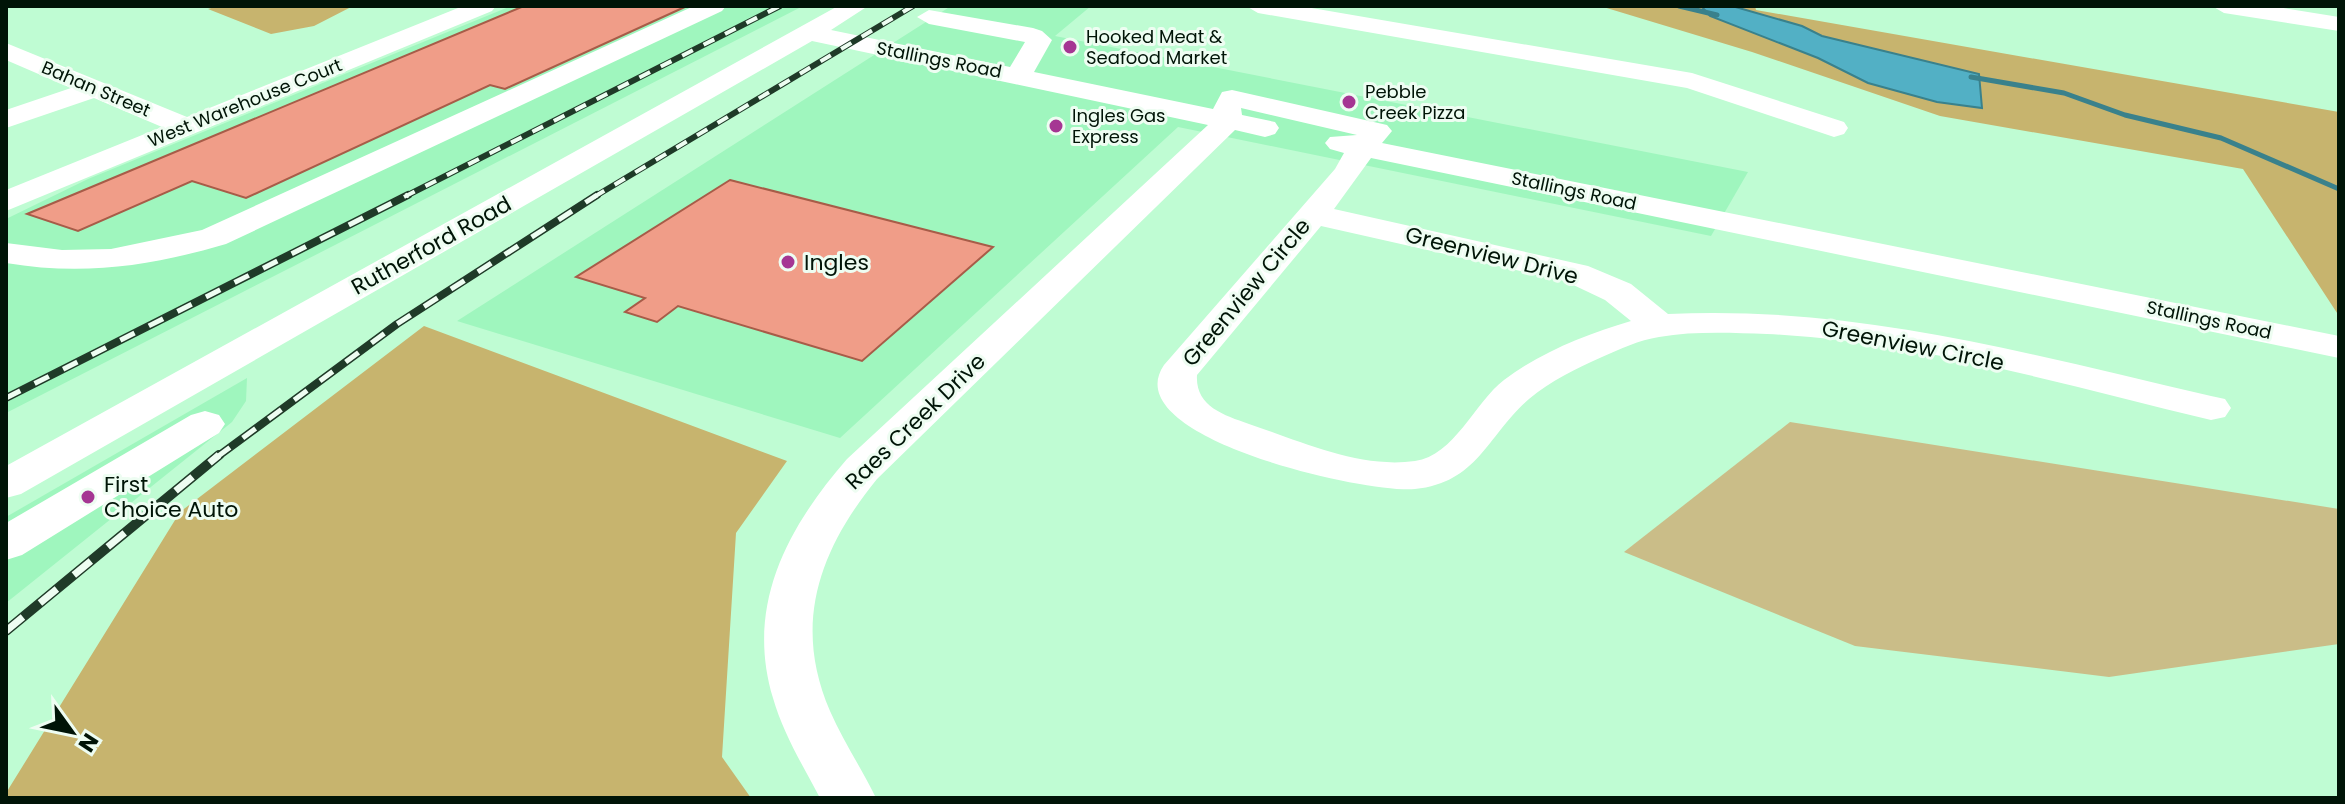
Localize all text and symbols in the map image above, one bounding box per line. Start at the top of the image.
place label: Hooked Meat & Seafood Market [1086,24,1227,70]
street label: Stallings Road [874,35,1004,84]
marker: Hooked Meat & Seafood Market [1061,38,1079,56]
street label: West Warehouse Court [144,52,346,153]
street label: Bahan Street [38,54,154,123]
place label: Pebble Creek Pizza [1365,79,1465,125]
marker: Pebble Creek Pizza [1340,93,1358,111]
place label: Ingles Gas Express [1072,103,1165,149]
marker: Ingles Gas Express [1047,117,1065,135]
street label: Stallings Road [1509,165,1639,216]
street label: Rutherford Road [346,189,517,302]
street label: Greenview Circle [1175,211,1318,373]
street label: Greenview Drive [1402,219,1582,292]
place label: Ingles [804,247,869,278]
marker: Ingles [779,253,797,271]
street label: Stallings Road [2144,294,2274,345]
street label: Greenview Circle [1819,313,2007,378]
street label: Raes Creek Drive [838,346,992,496]
place label: First Choice Auto [104,469,238,525]
marker: First Choice Auto [79,488,97,506]
north arrow [32,692,112,772]
text: N [71,727,106,758]

